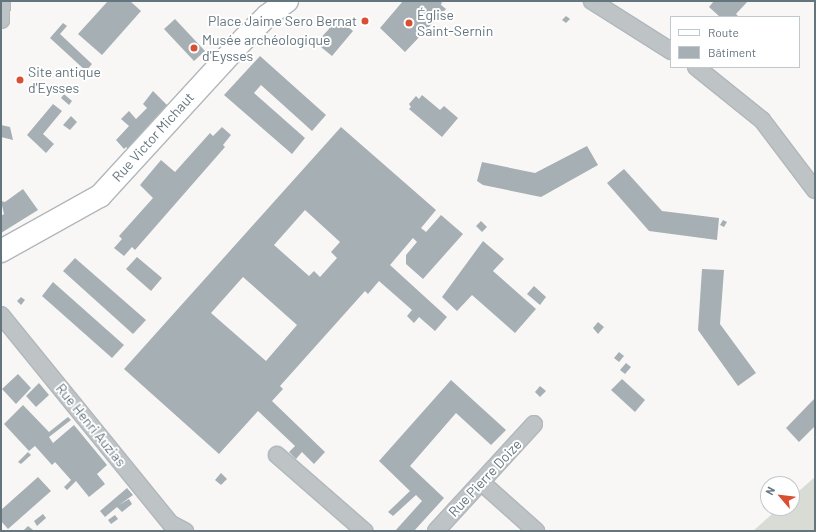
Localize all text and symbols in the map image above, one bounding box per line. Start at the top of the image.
place label: Église Saint-Sernin [417,7,493,40]
place label: Place Jaime Sero Bernat [208,13,357,29]
marker: Place Jaime Sero Bernat [360,16,370,26]
legend [670,16,800,68]
marker: Église Saint-Sernin [404,18,414,28]
text: Route [708,25,739,39]
place label: Musée archéologique d'Eysses [202,32,331,64]
marker: Musée archéologique d'Eysses [189,43,199,53]
text: Bâtiment [708,45,756,59]
place label: Site antique d'Eysses [28,64,101,96]
marker: Site antique d'Eysses [15,75,25,85]
street label: Rue Victor Michaut [109,89,197,185]
street label: Rue Henri Auzias [52,380,130,470]
street label: Rue Pierre Doize [445,436,525,520]
north arrow [760,476,800,516]
text: N [762,484,777,497]

